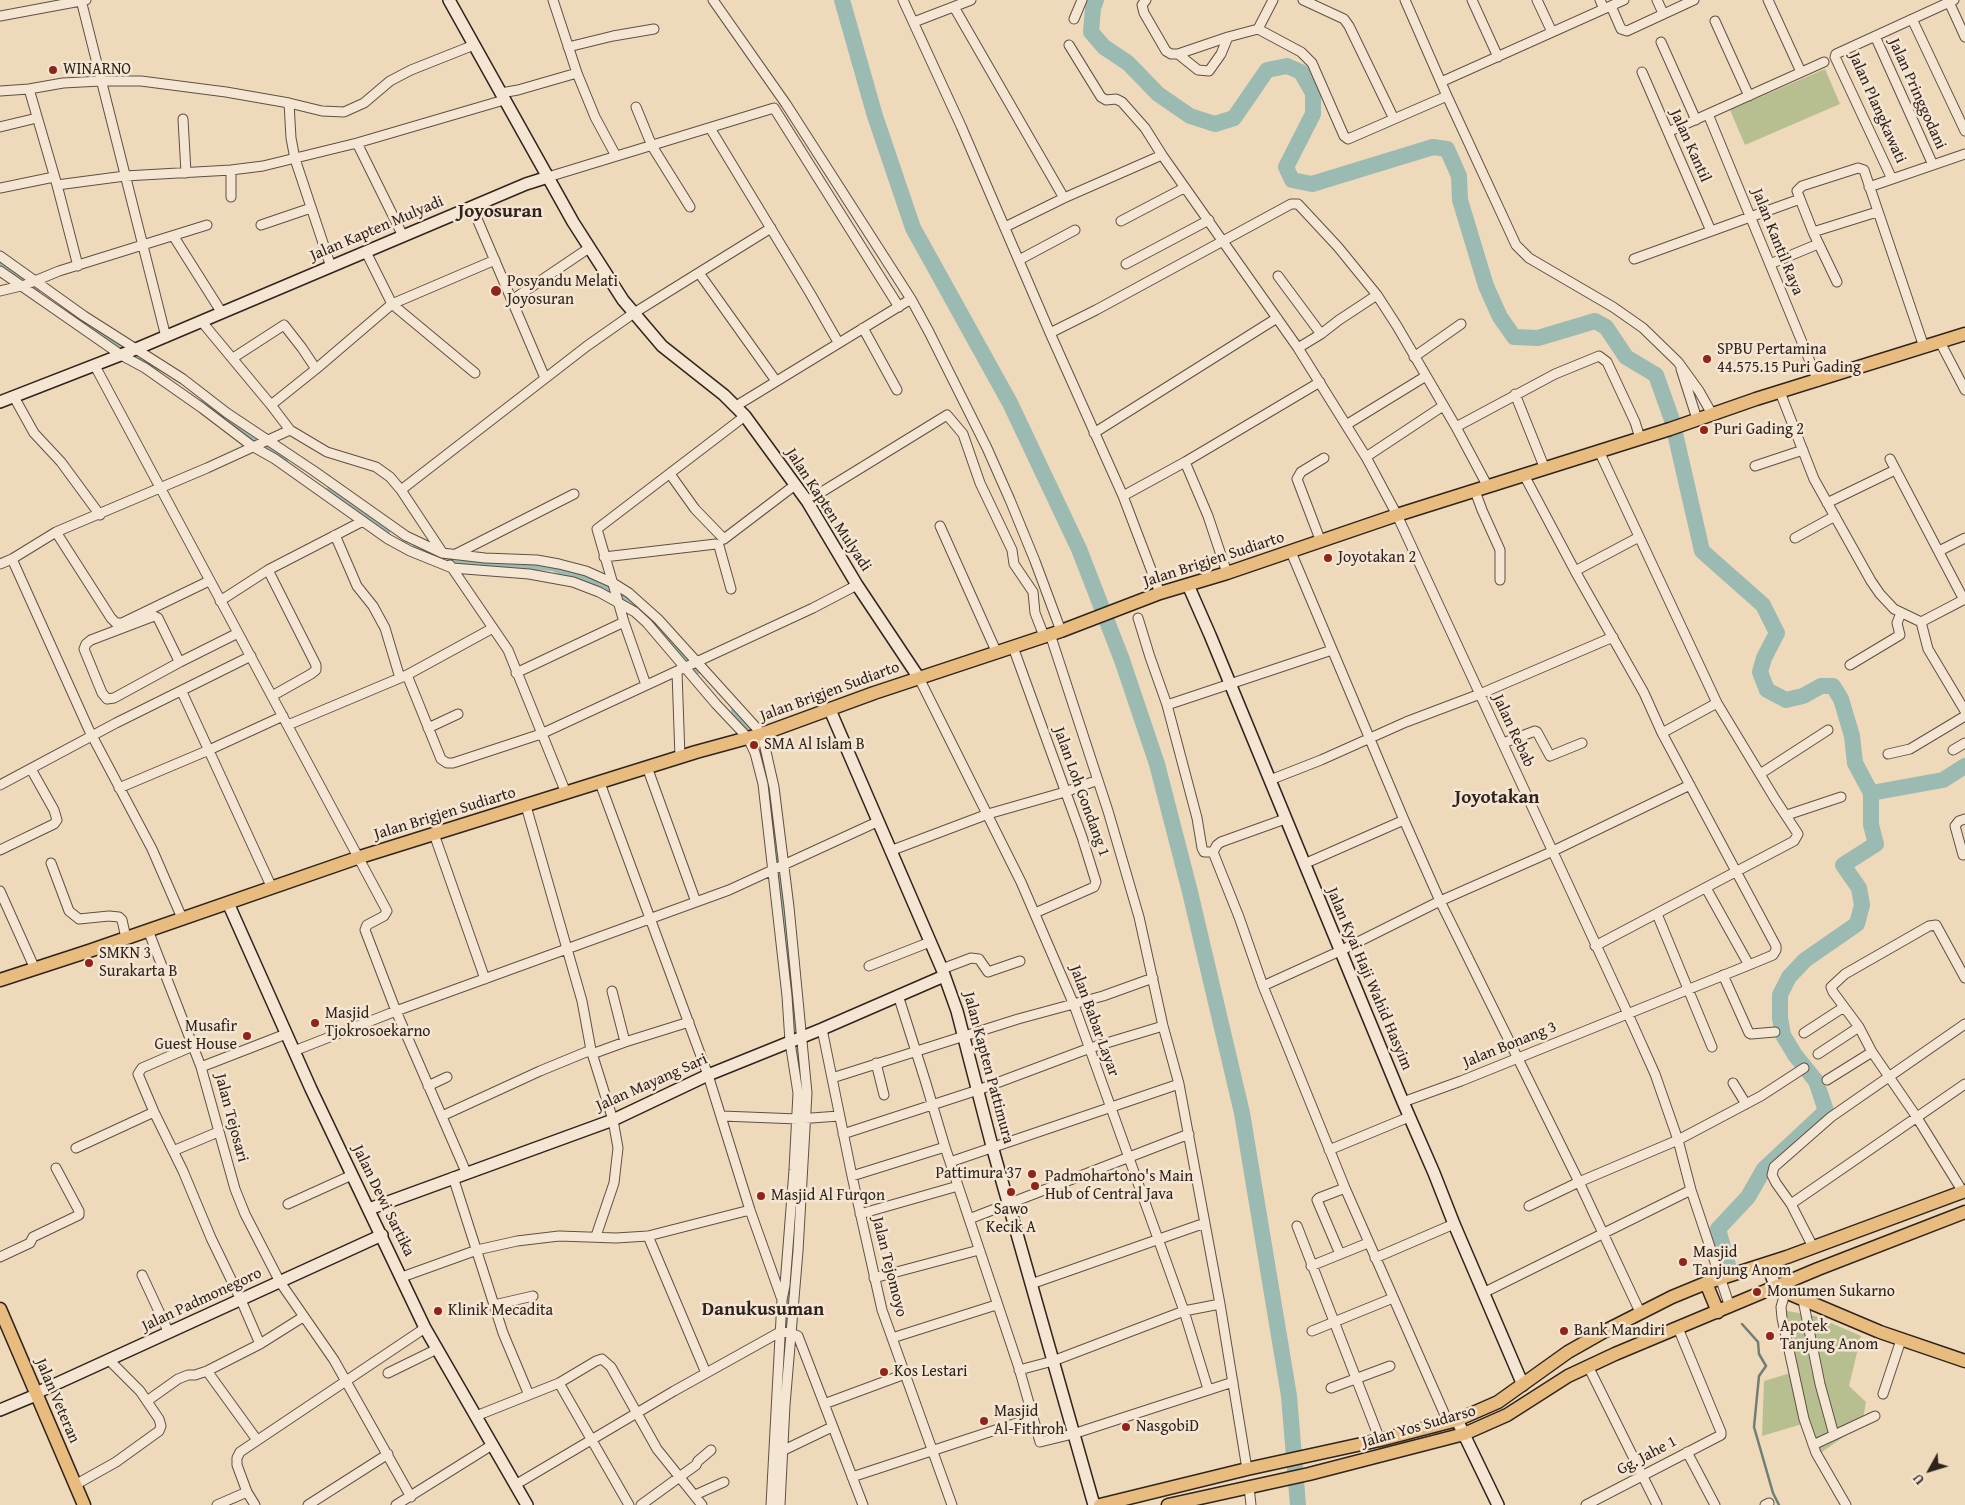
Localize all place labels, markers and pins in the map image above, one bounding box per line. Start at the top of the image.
place label: WINARNO [63,60,131,80]
marker: WINARNO [47,64,59,76]
place label: Posyandu Melati Joyosuran [507,272,618,310]
marker: Posyandu Melati Joyosuran [489,284,503,298]
place label: SPBU Pertamina 44.575.15 Puri Gading [1717,340,1861,378]
marker: SPBU Pertamina 44.575.15 Puri Gading [1701,353,1713,365]
place label: Puri Gading 2 [1714,420,1804,440]
marker: Puri Gading 2 [1698,424,1710,436]
place label: Joyotakan 2 [1338,548,1416,568]
marker: Joyotakan 2 [1322,552,1334,564]
place label: SMA Al Islam B [764,735,865,755]
marker: SMA Al Islam B [748,739,760,751]
place label: SMKN 3 Surakarta B [99,944,178,982]
marker: SMKN 3 Surakarta B [83,957,95,969]
place label: Masjid Tjokrosoekarno [325,1004,431,1042]
place label: Musafir Guest House [155,1017,237,1055]
marker: Masjid Tjokrosoekarno [309,1017,321,1029]
marker: Musafir Guest House [241,1030,253,1042]
place label: Pattimura 37 [935,1164,1022,1184]
place label: Padmohartono's Main Hub of Central Java [1045,1167,1193,1205]
marker: Pattimura 37 [1026,1168,1038,1180]
marker: Padmohartono's Main Hub of Central Java [1029,1180,1041,1192]
place label: Masjid Al Furqon [771,1186,885,1206]
marker: Sawo Kecik A [1005,1186,1017,1198]
marker: Masjid Al Furqon [755,1190,767,1202]
place label: Sawo Kecik A [986,1200,1036,1238]
place label: Masjid Tanjung Anom [1693,1243,1791,1281]
marker: Masjid Tanjung Anom [1677,1256,1689,1268]
place label: Monumen Sukarno [1767,1282,1895,1302]
marker: Monumen Sukarno [1751,1286,1763,1298]
place label: Klinik Mecadita [448,1301,553,1321]
marker: Klinik Mecadita [432,1305,444,1317]
place label: Apotek Tanjung Anom [1780,1317,1878,1355]
place label: Bank Mandiri [1574,1321,1665,1341]
marker: Bank Mandiri [1558,1325,1570,1337]
marker: Apotek Tanjung Anom [1764,1330,1776,1342]
place label: Kos Lestari [894,1362,967,1382]
marker: Kos Lestari [878,1366,890,1378]
place label: Masjid Al-Fithroh [994,1402,1064,1440]
marker: Masjid Al-Fithroh [978,1415,990,1427]
place label: NasgobiD [1136,1417,1199,1437]
marker: NasgobiD [1120,1421,1132,1433]

